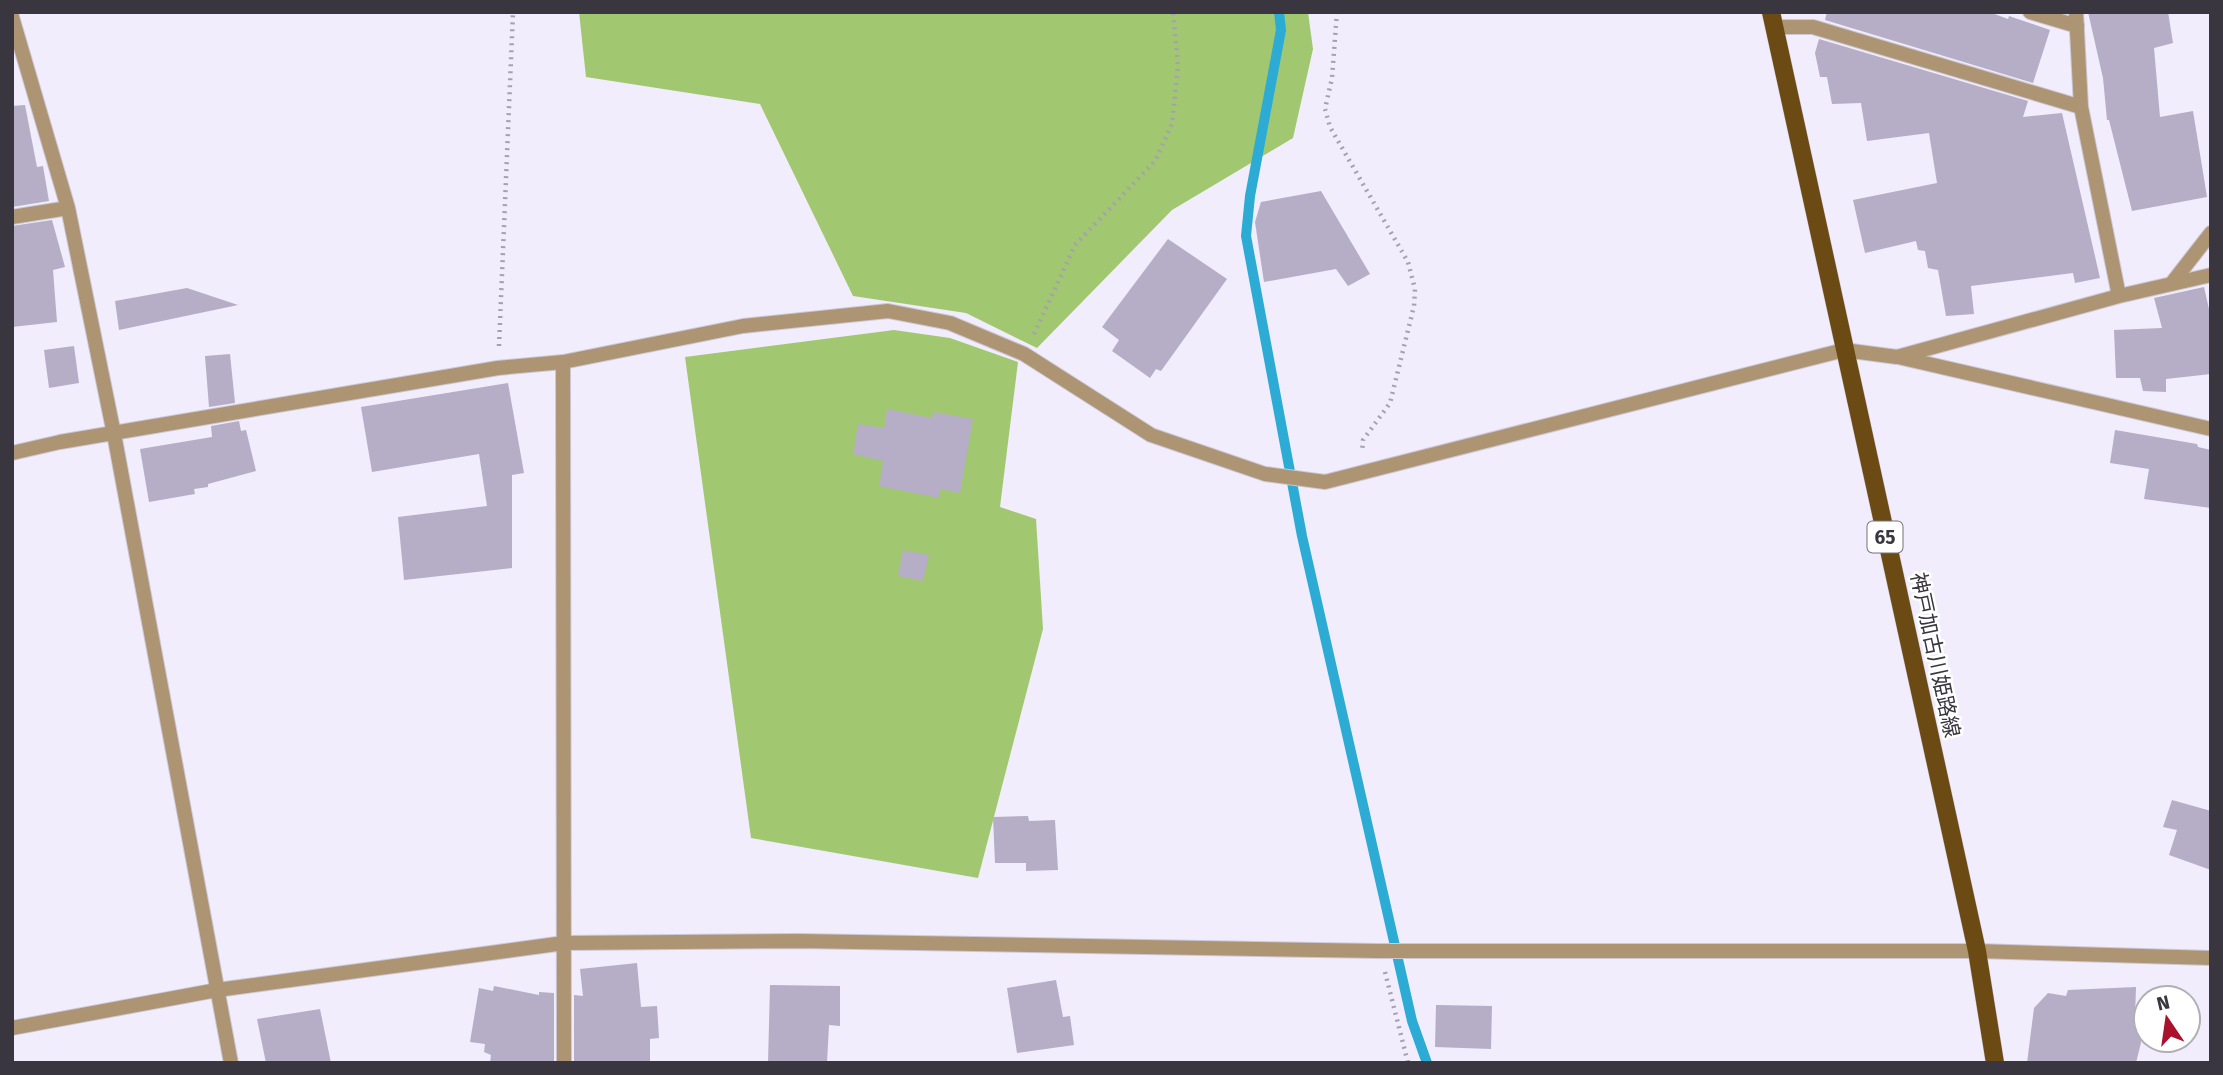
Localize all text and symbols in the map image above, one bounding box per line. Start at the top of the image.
road number: 65 [1868,522,1902,552]
street label: 神戸加古川姫路線 [1905,570,1965,740]
north arrow [2132,984,2202,1054]
text: N [2155,990,2172,1016]

